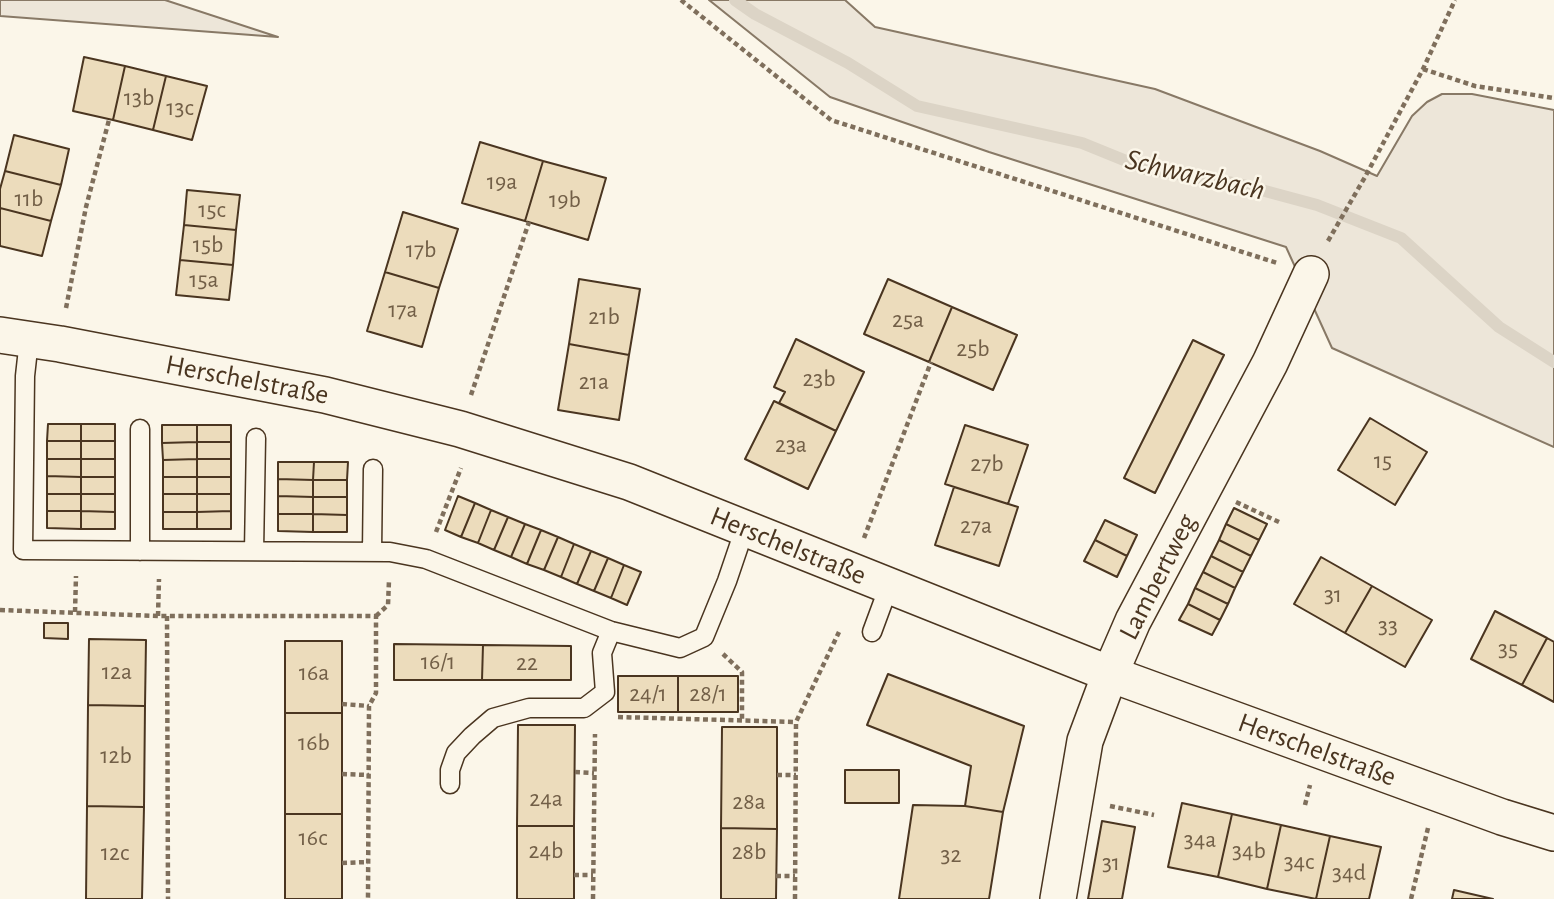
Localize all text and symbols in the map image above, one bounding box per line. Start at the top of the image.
house number: 13b [124,84,154,112]
house number: 13c [166,94,194,122]
water label: Schwarzbach [1122,141,1268,209]
house number: 19a [487,168,517,196]
house number: 11b [15,185,43,213]
house number: 19b [549,186,581,214]
house number: 15c [198,196,226,224]
house number: 15b [193,231,223,259]
house number: 17b [406,236,436,264]
house number: 15a [189,266,219,294]
house number: 17a [388,296,418,324]
house number: 21b [588,303,620,331]
house number: 25a [892,306,924,334]
house number: 25b [956,335,990,363]
street label: Herschelstraße [163,348,331,412]
house number: 23b [802,365,836,393]
house number: 21a [579,368,609,396]
house number: 23a [775,431,807,459]
house number: 15 [1374,447,1392,475]
house number: 27b [970,450,1004,478]
street label: Herschelstraße [705,499,871,593]
street label: Lambertweg [1112,508,1204,646]
house number: 27a [960,512,992,540]
house number: 31 [1324,581,1342,609]
house number: 33 [1378,612,1398,640]
house number: 35 [1498,635,1518,663]
house number: 16/1 [421,648,455,676]
house number: 22 [516,649,538,677]
house number: 12a [102,658,132,686]
house number: 16a [299,659,329,687]
house number: 24/1 [629,680,667,708]
house number: 28/1 [689,680,727,708]
street label: Herschelstraße [1234,706,1400,794]
house number: 16b [298,729,330,757]
house number: 12b [100,742,132,770]
house number: 24a [529,785,563,813]
house number: 28a [732,788,766,816]
house number: 16c [299,824,327,852]
house number: 34a [1184,826,1216,854]
house number: 24b [529,837,563,865]
house number: 34b [1232,837,1266,865]
house number: 28b [732,838,766,866]
house number: 12c [101,839,129,867]
house number: 32 [941,841,961,869]
house number: 34c [1284,848,1314,876]
house number: 31 [1102,849,1120,877]
house number: 34d [1332,859,1366,887]

